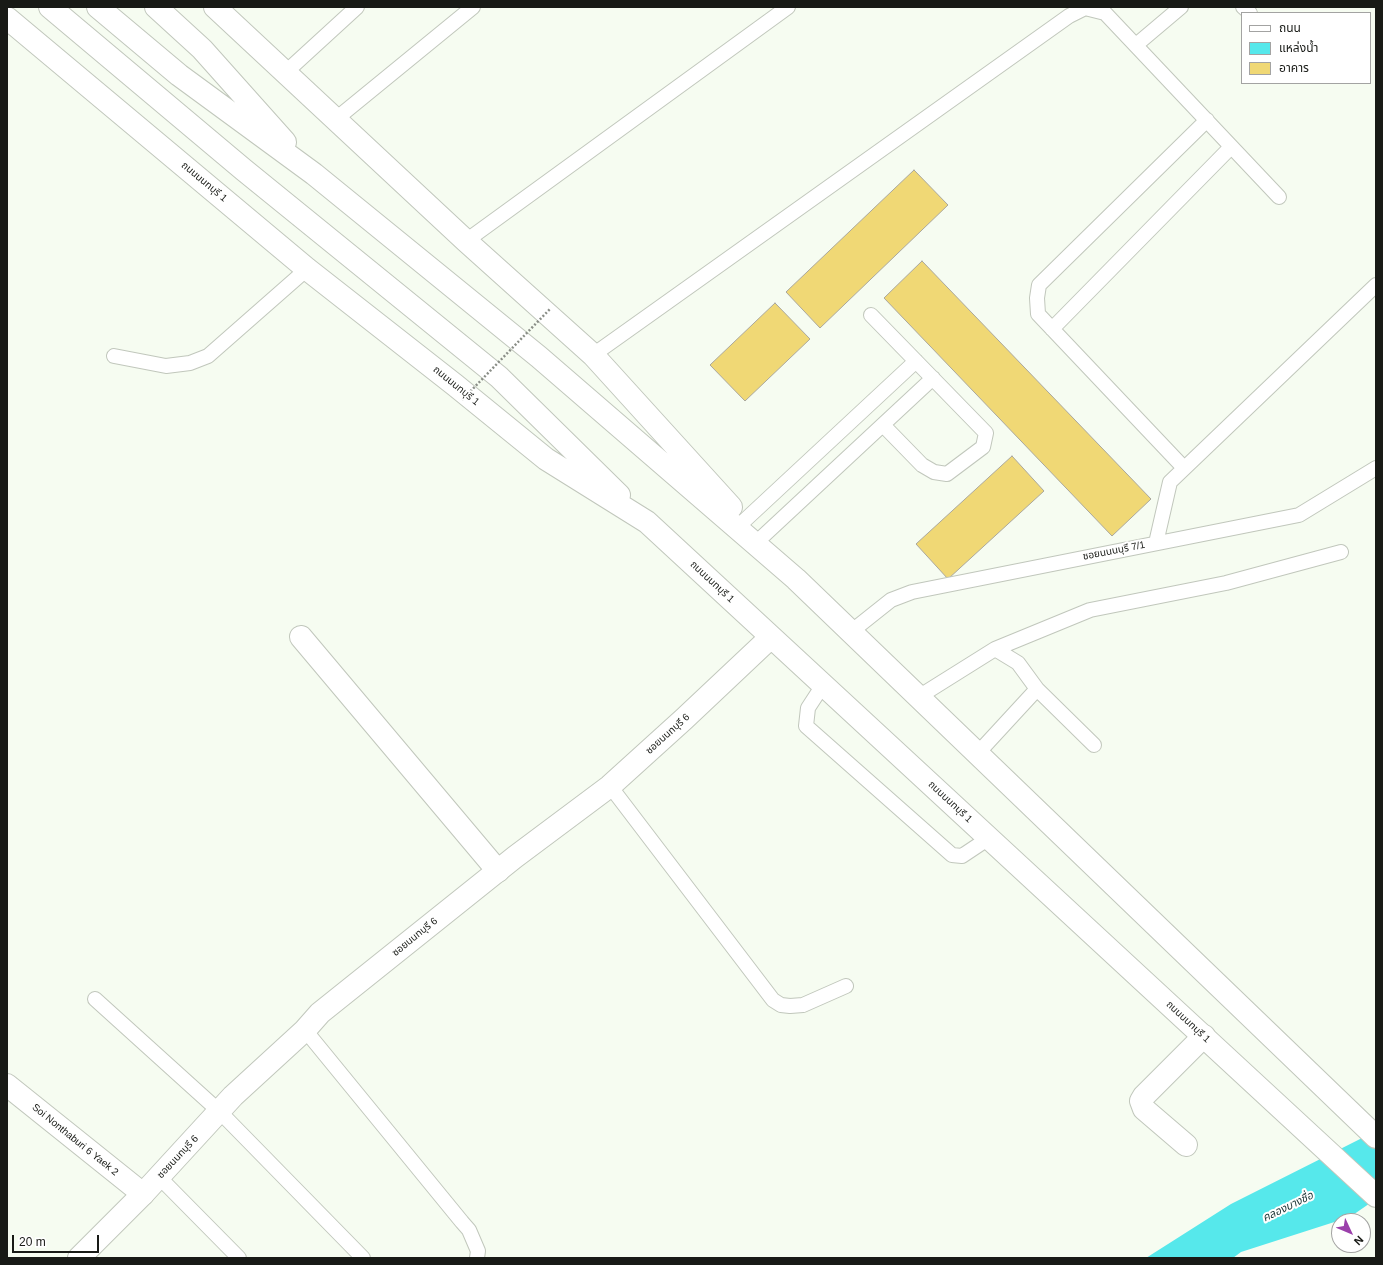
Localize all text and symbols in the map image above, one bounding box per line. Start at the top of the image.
legend [1241,12,1371,84]
text: ถนน [1279,21,1301,35]
text: แหล่งน้ำ [1279,41,1318,55]
text: อาคาร [1279,61,1309,75]
street label: ถนนนนทบุรี 1 [179,159,229,205]
street label: ถนนนนทบุรี 1 [431,364,481,408]
street label: ซอยนนนบุรี 7/1 [1082,539,1146,563]
street label: ถนนนนทบุรี 1 [687,559,737,605]
street label: ซอยนนทบุรี 6 [644,711,692,757]
street label: ถนนนนทบุรี 1 [925,779,975,825]
street label: ซอยนนทบุรี 6 [390,915,440,959]
street label: ถนนนนทบุรี 1 [1163,999,1213,1045]
street label: Soi Nonthaburi 6 Yaek 2 [29,1101,121,1179]
street label: ซอยนนทบุรี 6 [155,1133,201,1181]
water label: คลองบางซื่อ [1261,1189,1315,1225]
north arrow [1331,1213,1371,1253]
scale bar [14,1227,101,1253]
text: N [1352,1234,1366,1248]
text: 20 m [19,1235,46,1249]

